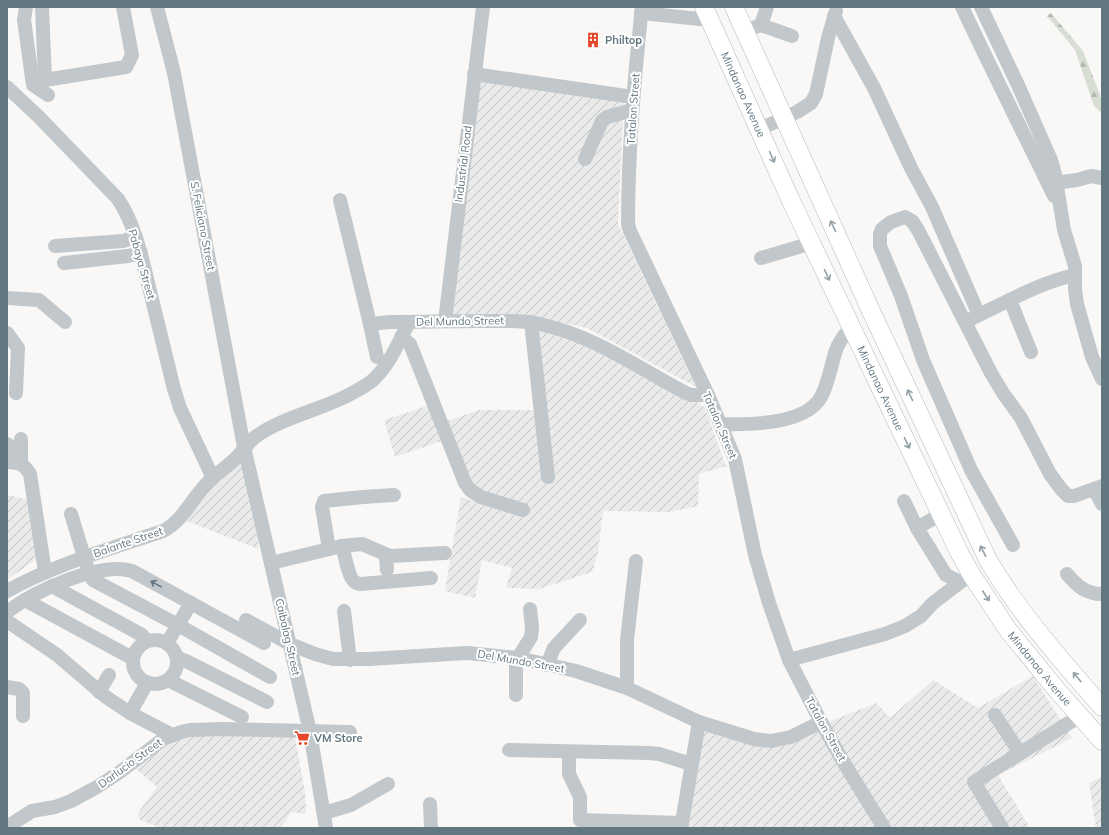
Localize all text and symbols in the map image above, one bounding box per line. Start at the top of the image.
building icon: Philtop [584,31,602,49]
place label: Philtop [605,33,642,47]
street label: Mindanao Avenue [718,50,769,140]
street label: Tatalon Street [624,73,642,145]
street label: Industrial Road [451,125,475,203]
one-way arrow [769,151,776,163]
street label: S. Feliciano Street [188,180,218,272]
one-way arrow [828,220,836,232]
street label: Pabaya Street [125,227,159,301]
one-way arrow [824,269,831,281]
street label: Del Mundo Street [416,313,504,329]
street label: Mindanao Avenue [854,343,907,433]
street label: Tatalon Street [700,389,740,461]
one-way arrow [906,389,913,401]
one-way arrow [904,437,911,449]
street label: Balante Street [91,523,165,560]
one-way arrow [979,545,986,557]
one-way arrow [151,580,163,587]
one-way arrow [982,590,990,601]
street label: Caibalag Street [272,597,304,677]
street label: Mindanao Avenue [1005,629,1075,709]
street label: Del Mundo Street [476,646,566,676]
one-way arrow [1072,672,1081,683]
street label: Tatalon Street [803,694,850,764]
supermarket icon: VM Store [293,729,311,747]
place label: VM Store [313,731,362,745]
street label: Darlucio Street [95,735,165,791]

